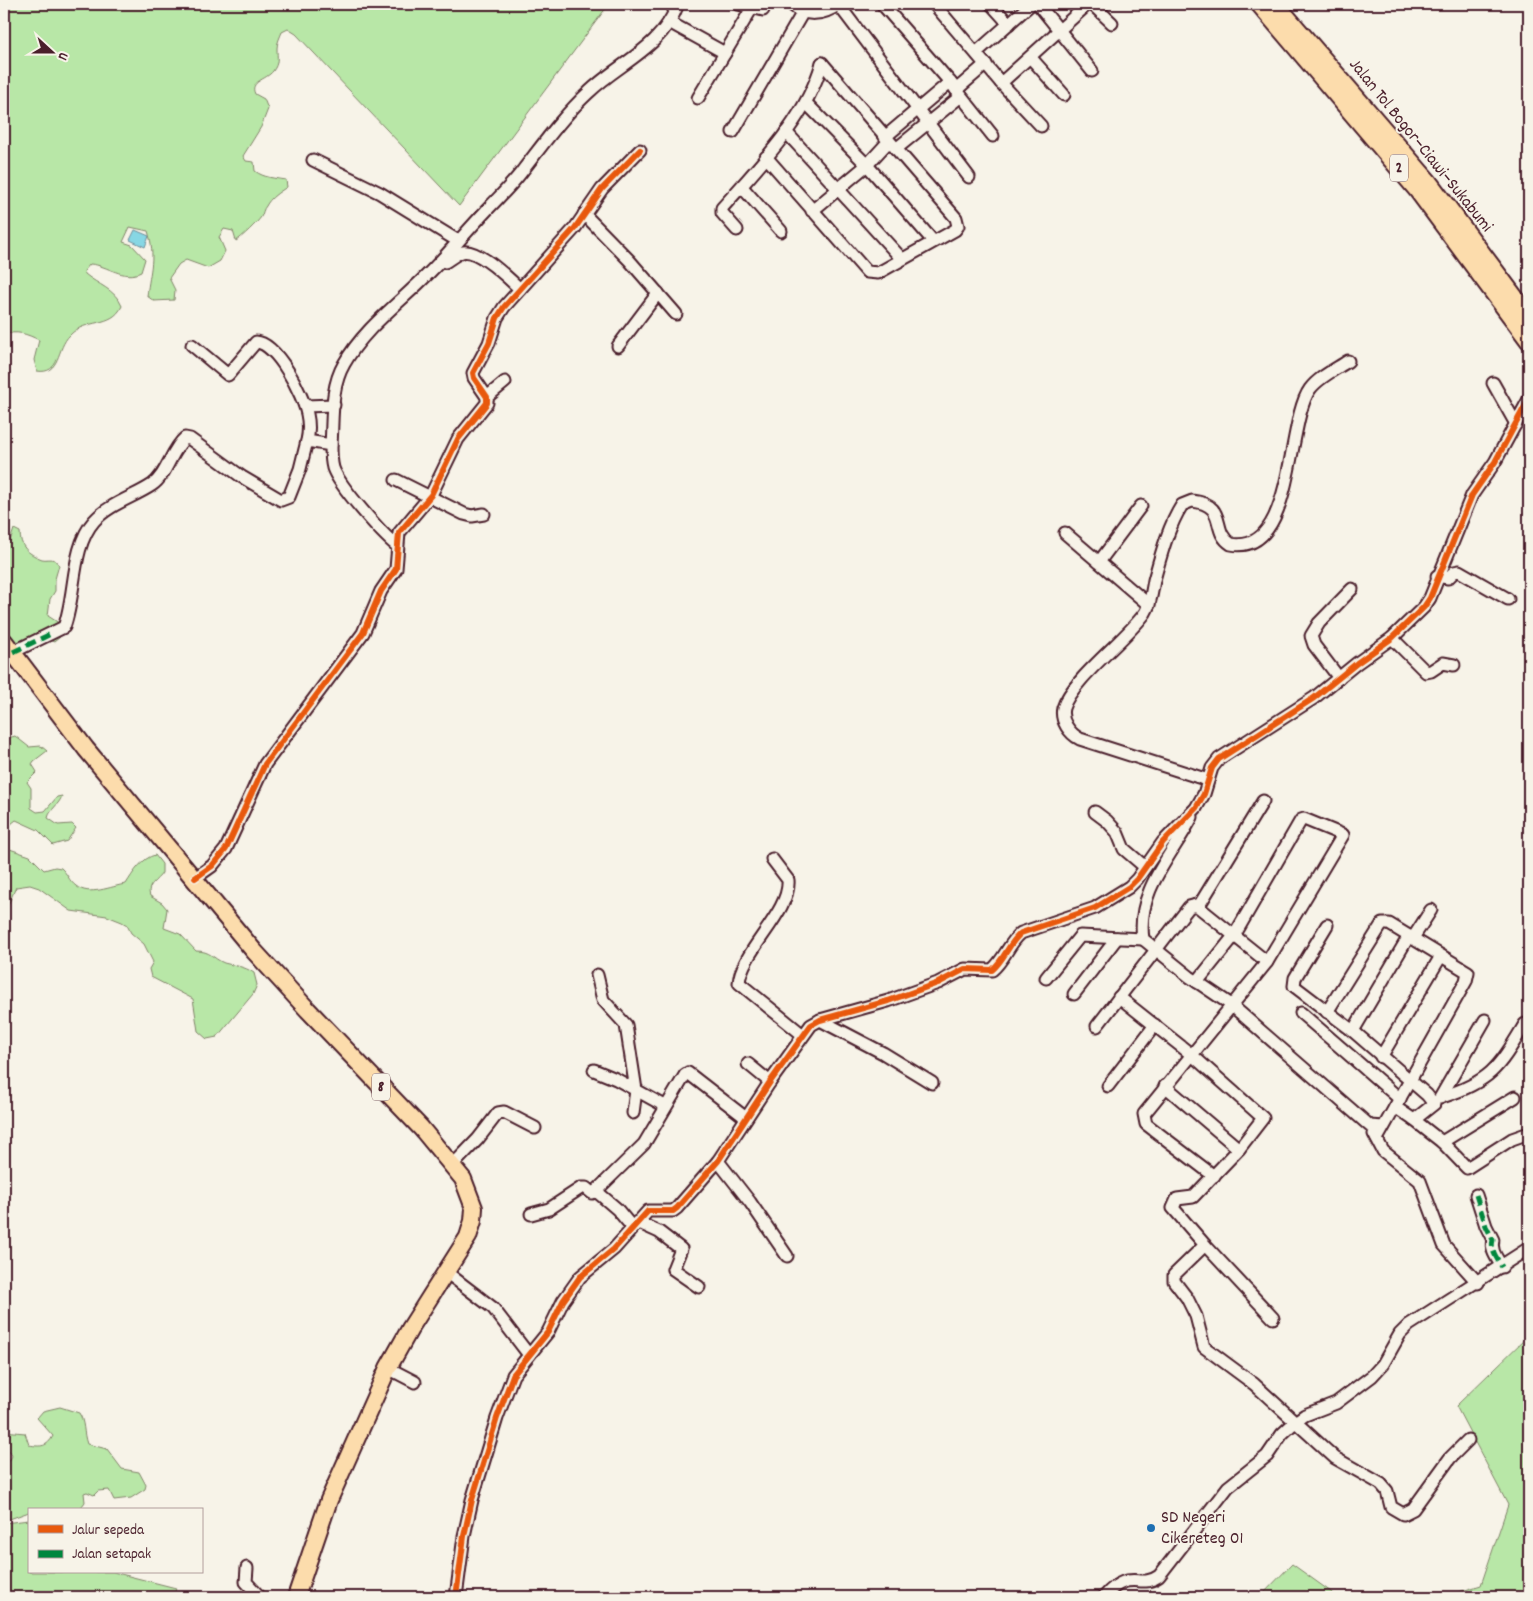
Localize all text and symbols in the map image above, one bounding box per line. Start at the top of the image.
north arrow [28,28,78,78]
text: U [52,49,73,63]
street label: Jalan Tol Bogor–Ciawi–Sukabumi [1342,54,1498,238]
road number: 2 [1390,154,1408,182]
road number: 8 [372,1074,390,1100]
place label: SD Negeri Cikereteg 01 [1161,1506,1243,1552]
legend [28,1508,202,1574]
text: Jalur sepeda [72,1520,145,1542]
marker: SD Negeri Cikereteg 01 [1145,1522,1157,1534]
text: Jalan setapak [72,1544,151,1566]

